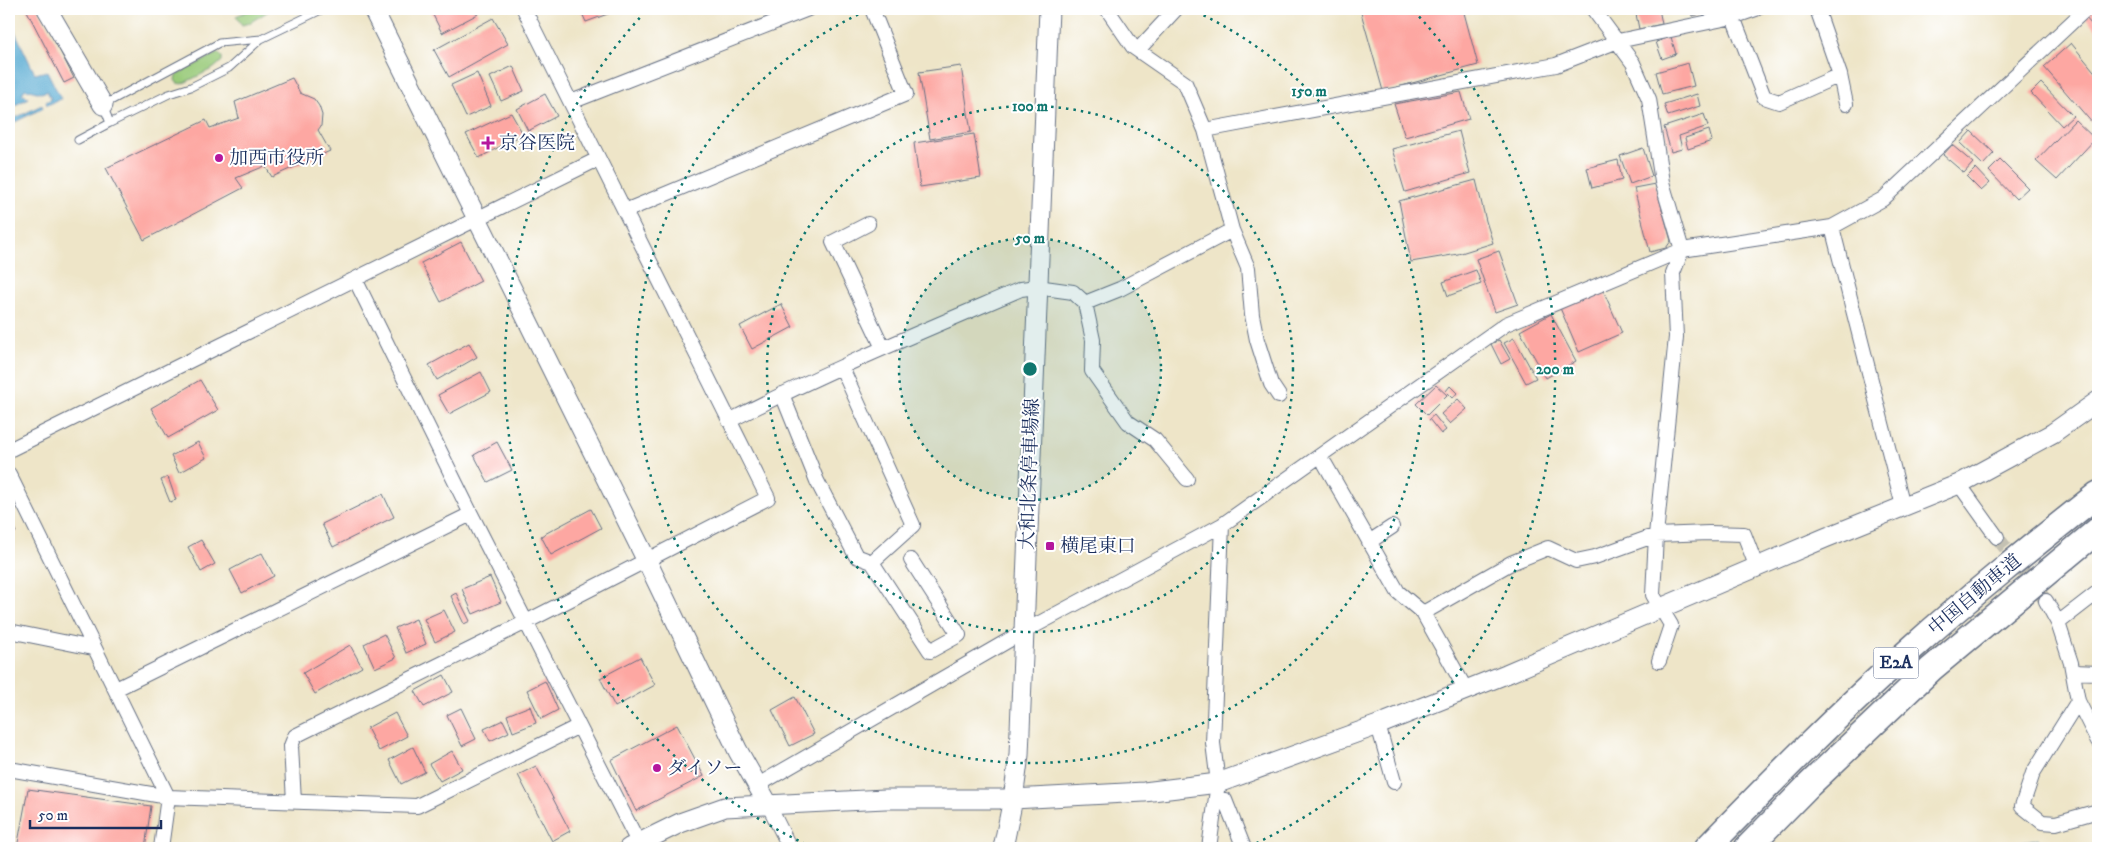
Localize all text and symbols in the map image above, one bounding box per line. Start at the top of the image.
text: 150 m [1291,82,1327,101]
text: 100 m [1012,97,1049,116]
place label: 京谷医院 [499,132,575,155]
marker: 京谷医院 [481,136,495,150]
place label: 加西市役所 [229,147,324,170]
marker: 加西市役所 [213,152,225,164]
text: 50 m [1014,229,1046,248]
centre of rings [1021,360,1039,378]
text: 200 m [1536,360,1575,379]
street label: 大和北条停車場線 [1016,398,1044,550]
place label: 横尾東口 [1060,535,1136,558]
marker: 横尾東口 [1044,540,1056,552]
street label: 中国自動車道 [1924,550,2026,640]
road number: E2A [1874,648,1918,678]
place label: ダイソー [667,757,743,780]
marker: ダイソー [651,762,663,774]
scale bar [30,797,161,829]
text: 50 m [38,806,68,825]

